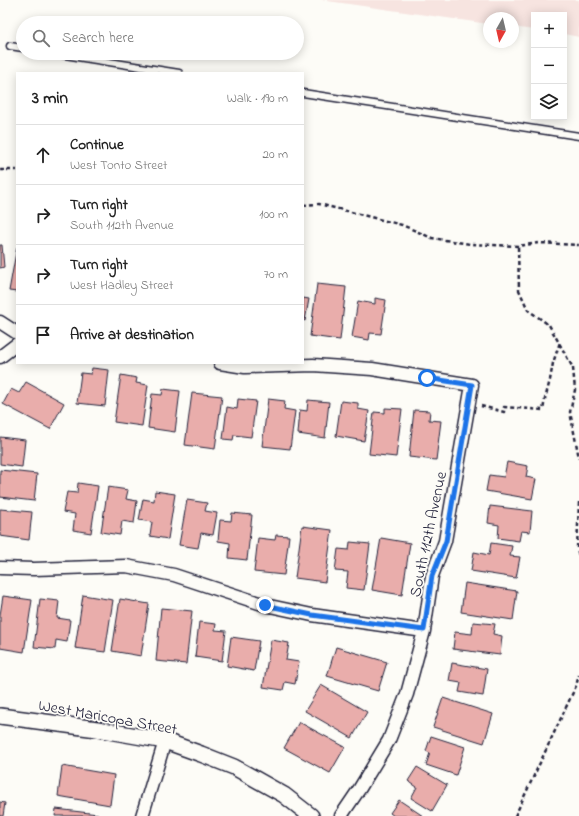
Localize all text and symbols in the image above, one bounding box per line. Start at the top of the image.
north arrow [483,12,519,48]
map controls [531,12,567,120]
button: + [531,12,567,48]
search box [16,16,304,60]
icon: search [30,27,52,49]
text: Search here [62,27,134,49]
button: − [531,48,567,84]
button: layers [531,84,567,120]
text: 3 min [32,86,68,111]
text: Walk · 190 m [227,89,288,108]
text: Continue [70,134,124,156]
icon: ahead [32,144,54,166]
text: 20 m [263,145,288,164]
text: West Tonto Street [70,156,167,175]
text: Turn right [70,194,128,216]
icon: right [32,204,54,226]
text: 100 m [259,205,288,224]
text: South 112th Avenue [70,216,174,235]
text: Turn right [70,254,128,276]
icon: right [32,264,54,286]
text: 70 m [264,265,288,284]
text: West Hadley Street [70,276,173,295]
icon: arrive [32,324,54,346]
text: Arrive at destination [70,324,194,346]
route start [418,369,436,387]
street label: South 112th Avenue [404,469,454,599]
route end [256,596,274,614]
street label: West Maricopa Street [36,694,179,742]

